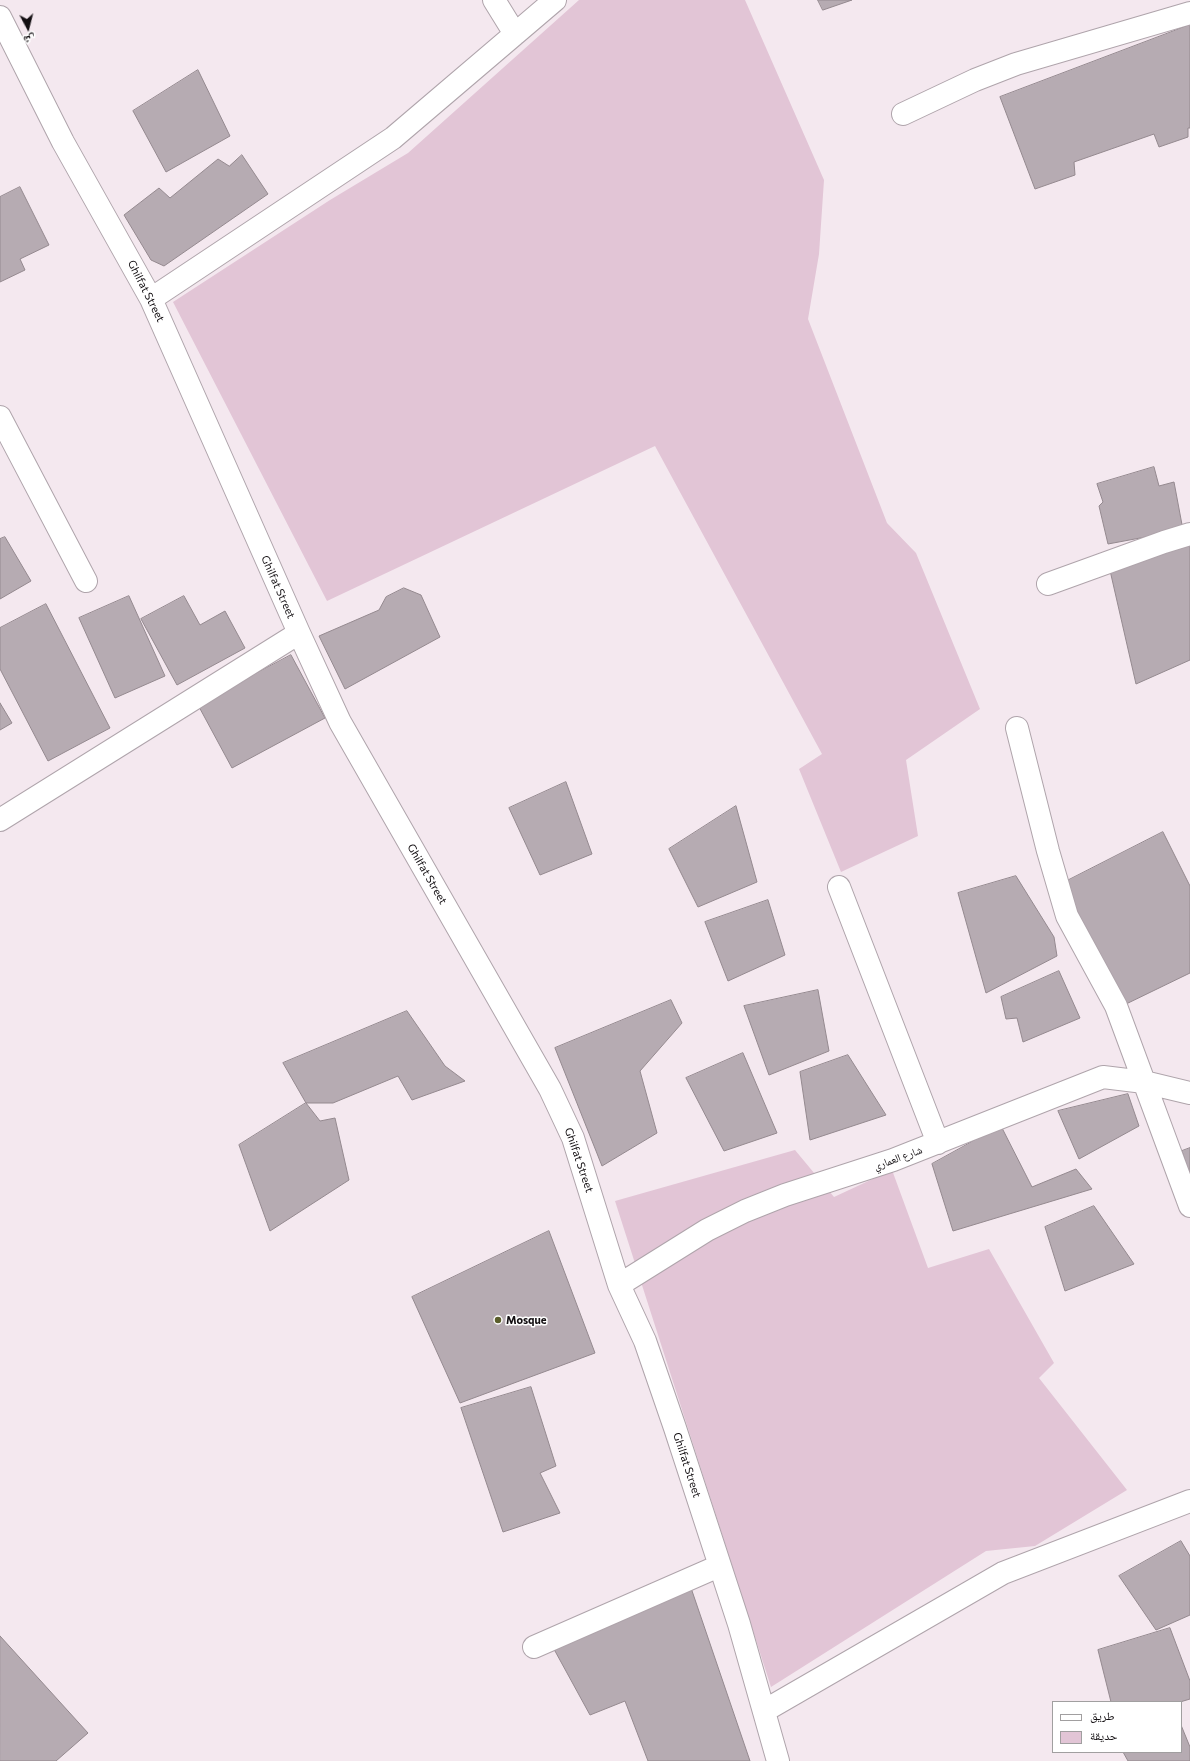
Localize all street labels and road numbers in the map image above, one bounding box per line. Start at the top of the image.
street label: Ghilfat Street [125,258,167,324]
street label: Ghilfat Street [258,553,298,621]
street label: Ghilfat Street [404,841,450,907]
street label: Ghilfat Street [562,1126,596,1194]
street label: شارع العماري [872,1143,924,1173]
street label: Ghilfat Street [670,1431,704,1499]

